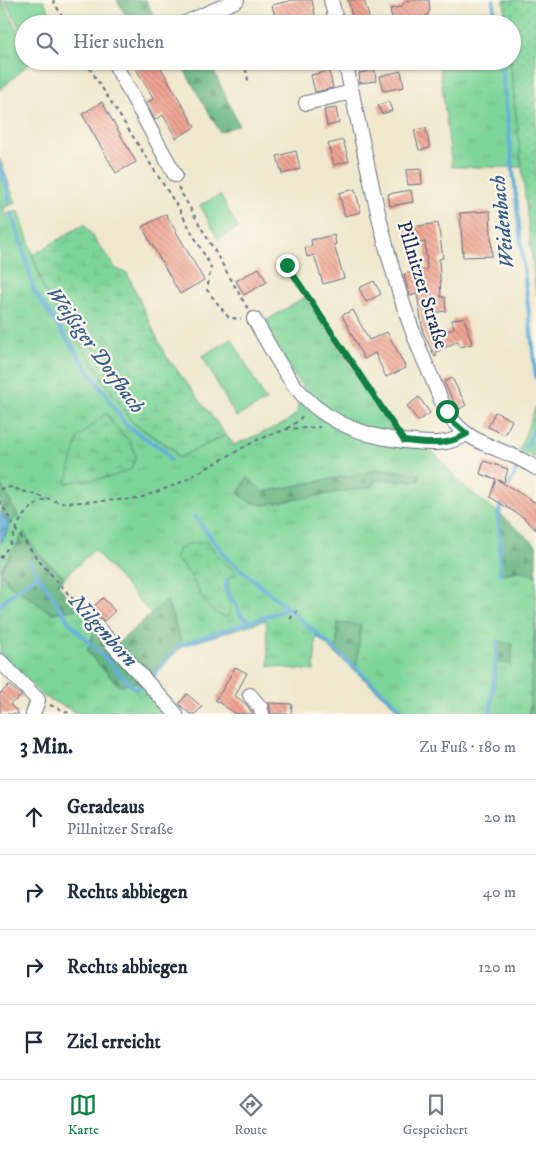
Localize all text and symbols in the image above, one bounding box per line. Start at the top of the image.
search box [15,15,521,70]
icon: search [33,29,61,57]
text: Hier suchen [73,31,164,54]
water label: Weidenbach [485,174,521,270]
street label: Pillnitzer Straße [391,218,453,352]
route end [276,254,299,277]
water label: Weißiger Dorfbach [40,281,150,419]
route start [436,400,459,423]
water label: Nilgenborn [62,588,143,673]
text: 3 Min. [20,734,73,760]
text: Zu Fuß · 180 m [419,737,516,757]
text: Geradeaus [67,796,144,819]
icon: ahead [20,803,48,831]
text: 20 m [484,807,516,827]
text: Pillnitzer Straße [67,819,173,839]
icon: right [20,878,48,906]
text: Rechts abbiegen [67,881,188,904]
text: 40 m [483,882,516,902]
icon: right [20,953,48,981]
text: Rechts abbiegen [67,956,188,979]
text: 120 m [478,957,516,977]
icon: arrive [20,1028,48,1056]
text: Ziel erreicht [67,1031,161,1054]
tab: Karte [68,1091,99,1139]
tab: Route [234,1091,267,1139]
tab: Gespeichert [403,1091,468,1139]

